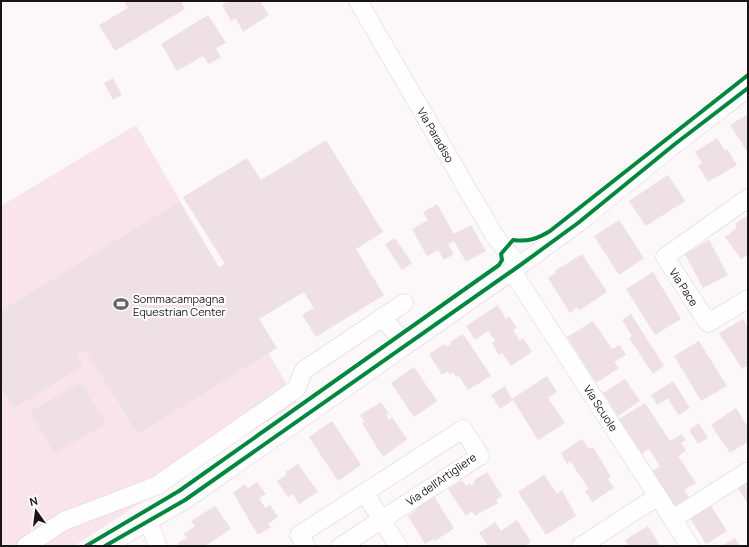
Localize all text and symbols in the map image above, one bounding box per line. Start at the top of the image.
street label: Via Paradiso [414,105,458,166]
street label: Via Pace [666,265,702,309]
place label: Sommacampagna Equestrian Center [133,291,226,319]
sports icon: Sommacampagna Equestrian Center [112,295,130,313]
street label: Via Scuole [580,382,622,434]
street label: Via dell'Artigliere [403,449,479,509]
north arrow [16,491,56,531]
text: N [28,493,39,509]

